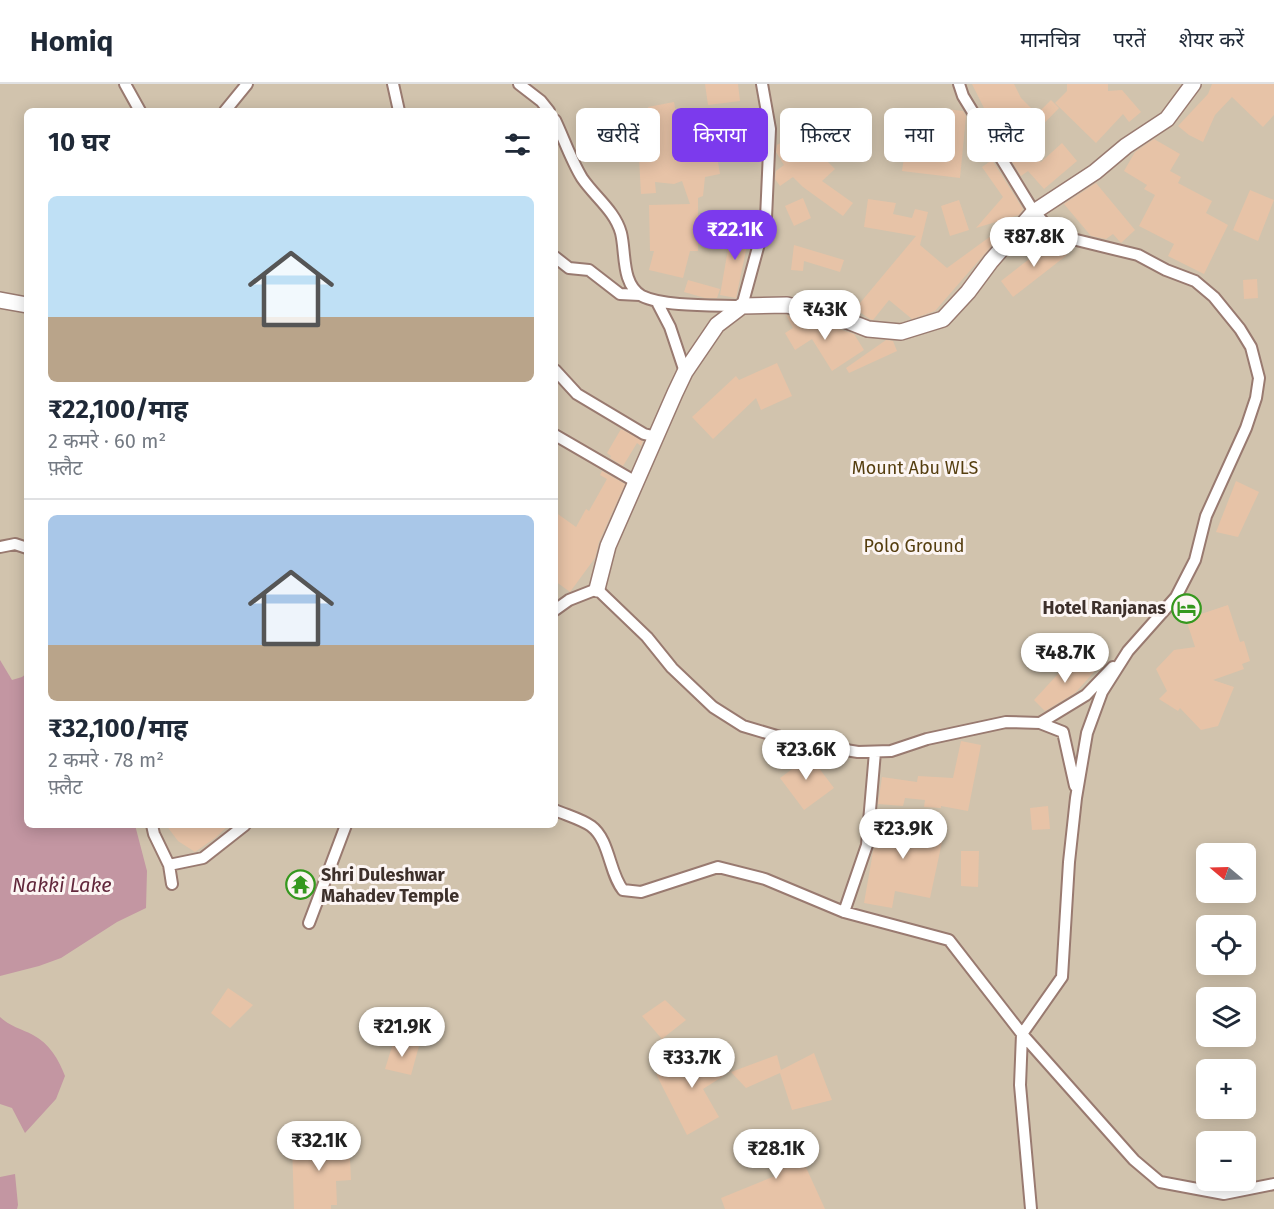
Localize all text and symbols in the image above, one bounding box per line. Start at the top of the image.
text: Homiq [30,25,113,58]
text: मानचित्र [1020,27,1080,53]
text: परतें [1113,27,1146,53]
text: शेयर करें [1179,27,1244,53]
chip: खरीदें [576,108,660,162]
chip: किराया [672,108,768,162]
chip: फ़िल्टर [780,108,872,162]
chip: नया [884,108,955,162]
chip: फ़्लैट [967,108,1045,162]
text: 10 घर [48,127,110,158]
icon: filters [501,128,534,161]
pin: ₹22.1K [686,210,784,261]
text: ₹22.1K [707,217,763,241]
pin: ₹87.8K [985,217,1083,268]
text: ₹87.8K [1004,224,1064,248]
icon: home [237,235,345,343]
pin: ₹43K [789,290,861,341]
text: ₹43K [803,297,847,321]
text: ₹22,100/माह [48,394,188,425]
text: 2 कमरे · 60 m² [48,429,166,453]
text: फ़्लैट [48,456,83,480]
park label: Mount Abu WLS [852,457,978,479]
park label: Polo Ground [864,535,964,557]
icon: home [237,554,345,662]
hotel icon: Hotel Ranjanas [1171,592,1203,624]
place label: Hotel Ranjanas [1042,597,1166,619]
pin: ₹48.7K [1016,633,1114,684]
text: ₹48.7K [1035,640,1095,664]
text: ₹32,100/माह [48,713,188,744]
pin: ₹23.6K [757,730,855,781]
text: ₹23.6K [776,737,836,761]
text: 2 कमरे · 78 m² [48,748,164,772]
text: फ़्लैट [48,775,83,799]
pin: ₹23.9K [854,809,952,860]
text: ₹23.9K [873,816,933,840]
north arrow [1196,843,1256,903]
map controls [1196,843,1256,1191]
place label: Shri Duleshwar Mahadev Temple [321,864,459,907]
temple icon: Shri Duleshwar Mahadev Temple [284,869,316,901]
water label: Nakki Lake [12,873,112,897]
button: locate [1196,915,1256,975]
button: layers [1196,987,1256,1047]
pin: ₹21.9K [353,1007,451,1058]
text: ₹21.9K [373,1014,431,1038]
pin: ₹33.7K [643,1038,741,1089]
text: ₹33.7K [663,1045,721,1069]
button: + [1196,1059,1256,1119]
pin: ₹32.1K [270,1121,368,1172]
text: ₹32.1K [291,1128,347,1152]
pin: ₹28.1K [727,1129,825,1180]
button: − [1196,1131,1256,1191]
text: ₹28.1K [747,1136,805,1160]

